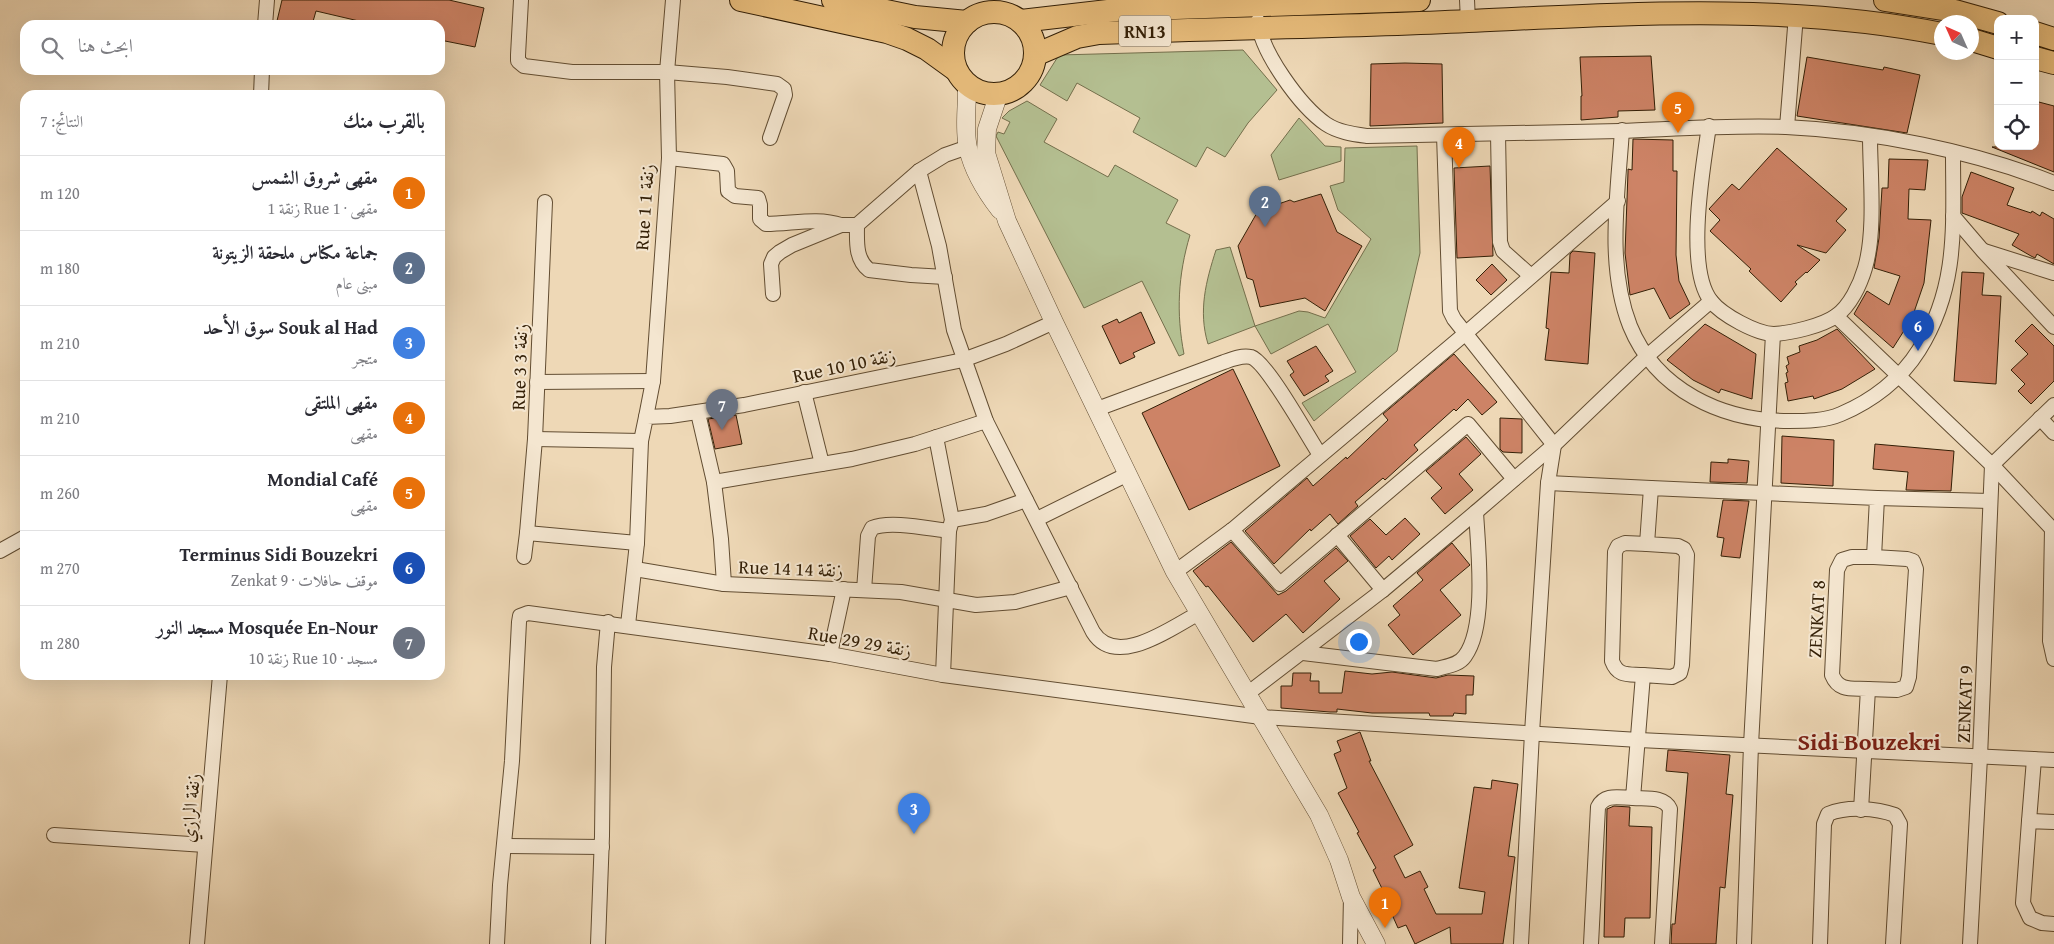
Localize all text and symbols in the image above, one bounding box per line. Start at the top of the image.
north arrow [1934,15,1979,60]
map controls [1994,15,2039,150]
button: + [1994,15,2039,60]
road number: RN13 [1119,16,1171,46]
search box [20,20,445,75]
text: ابحث هنا [78,31,133,59]
icon: search [38,34,66,62]
button: − [1994,60,2039,105]
pin: 5 [1662,92,1694,133]
text: بالقرب منك [343,105,425,136]
button: locate [1994,105,2039,150]
text: النتائج: 7 [40,109,83,133]
pin: 4 [1443,127,1475,168]
text: مقهى شروق الشمس [251,163,378,191]
street label: Rue 1 زنقة 1 [627,163,661,251]
text: 120 m [40,181,80,205]
text: 1 [405,181,413,205]
pin: 2 [1249,186,1281,227]
text: مقهى · Rue 1 زنقة 1 [268,196,378,220]
text: جماعة مكناس ملحقة الزيتونة [212,238,378,266]
text: 180 m [40,256,80,280]
text: 2 [405,256,413,280]
text: مبنى عام [336,271,378,295]
pin: 6 [1902,310,1934,351]
text: Souk al Had سوق الأحد [203,313,378,341]
street label: Rue 3 زنقة 3 [503,323,535,411]
text: 210 m [40,331,80,355]
text: 3 [405,331,413,355]
street label: Rue 10 زنقة 10 [790,340,898,390]
text: متجر [353,346,378,370]
text: مقهى الملتقى [304,388,378,416]
pin: 7 [706,389,738,430]
text: 210 m [40,406,80,430]
text: 4 [405,406,413,430]
text: مقهى [350,421,378,445]
text: Mondial Café [267,465,378,493]
text: 260 m [40,481,80,505]
text: 5 [405,481,413,505]
text: مقهى [350,493,378,517]
text: Terminus Sidi Bouzekri [179,540,378,568]
street label: Rue 14 زنقة 14 [738,552,844,584]
text: 270 m [40,556,80,580]
text: 6 [405,556,413,580]
text: موقف حافلات · Zenkat 9 [231,568,378,592]
street label: ZENKAT 8 [1800,579,1832,659]
text: Mosquée En-Nour مسجد النور [156,613,378,641]
street label: Rue 29 زنقة 29 [806,618,914,664]
your location [1346,629,1372,655]
text: 280 m [40,631,80,655]
text: 7 [405,631,413,655]
text: مسجد · Rue 10 زنقة 10 [249,646,378,670]
street label: ZENKAT 9 [1949,665,1979,743]
district label: Sidi Bouzekri [1797,724,1941,759]
street label: زنقة الرازي [173,772,209,844]
pin: 3 [898,793,930,834]
pin: 1 [1369,887,1401,928]

